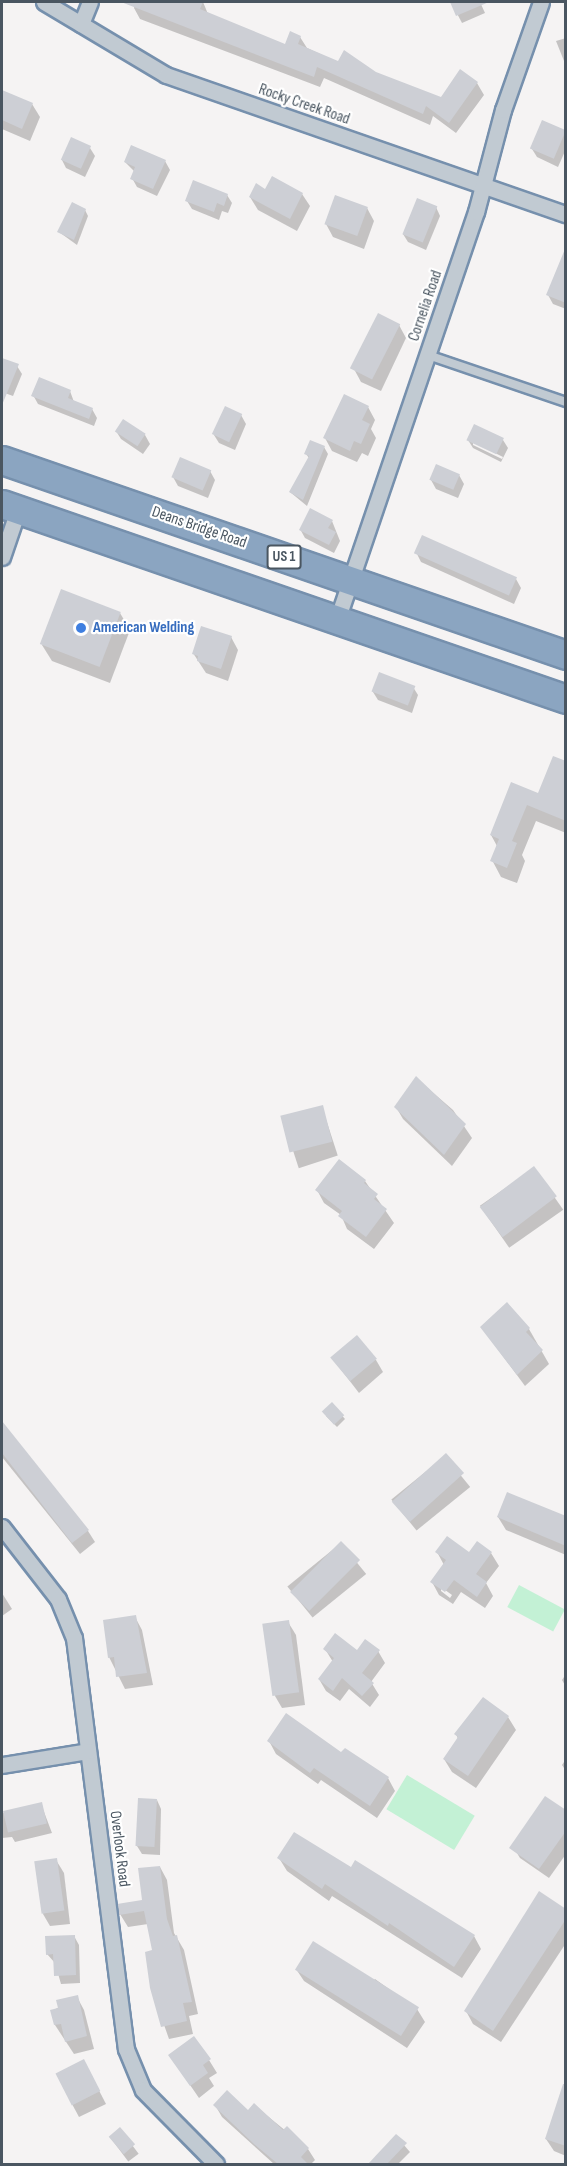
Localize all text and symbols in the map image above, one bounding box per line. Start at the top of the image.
street label: Rocky Creek Road [256,80,352,130]
street label: Cornelia Road [405,268,447,344]
street label: Deans Bridge Road [149,503,249,553]
road number: US 1 [266,545,302,569]
place label: American Welding [93,618,194,638]
marker: American Welding [74,621,88,635]
street label: Overlook Road [105,1810,133,1888]

